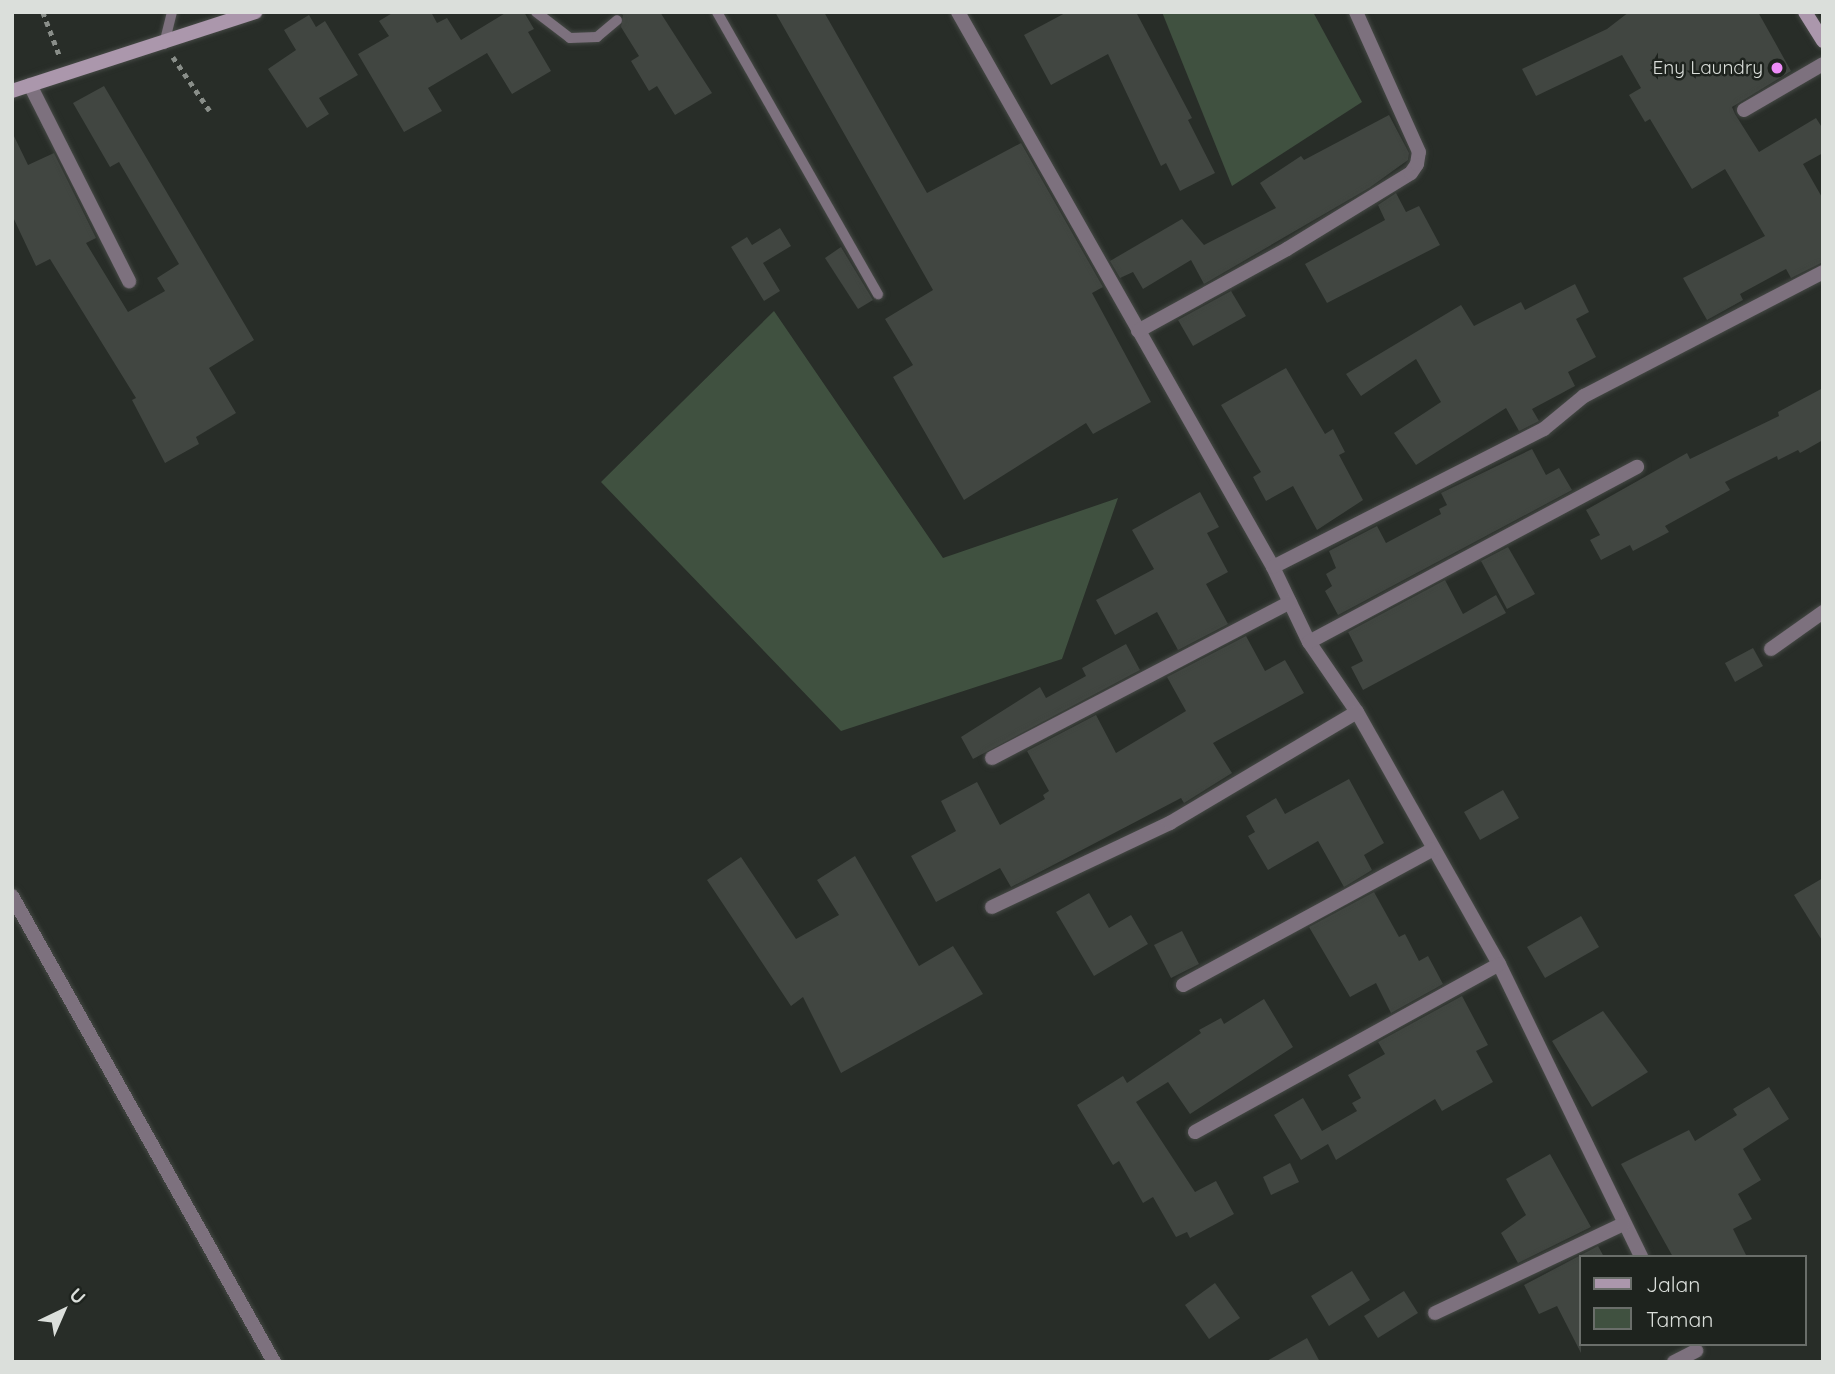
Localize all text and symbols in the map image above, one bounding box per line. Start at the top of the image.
place label: Eny Laundry [1652,57,1763,79]
marker: Eny Laundry [1769,60,1785,76]
legend [1580,1255,1807,1346]
text: Jalan [1646,1271,1700,1297]
north arrow [28,1276,98,1346]
text: U [64,1283,91,1309]
text: Taman [1646,1306,1713,1332]

